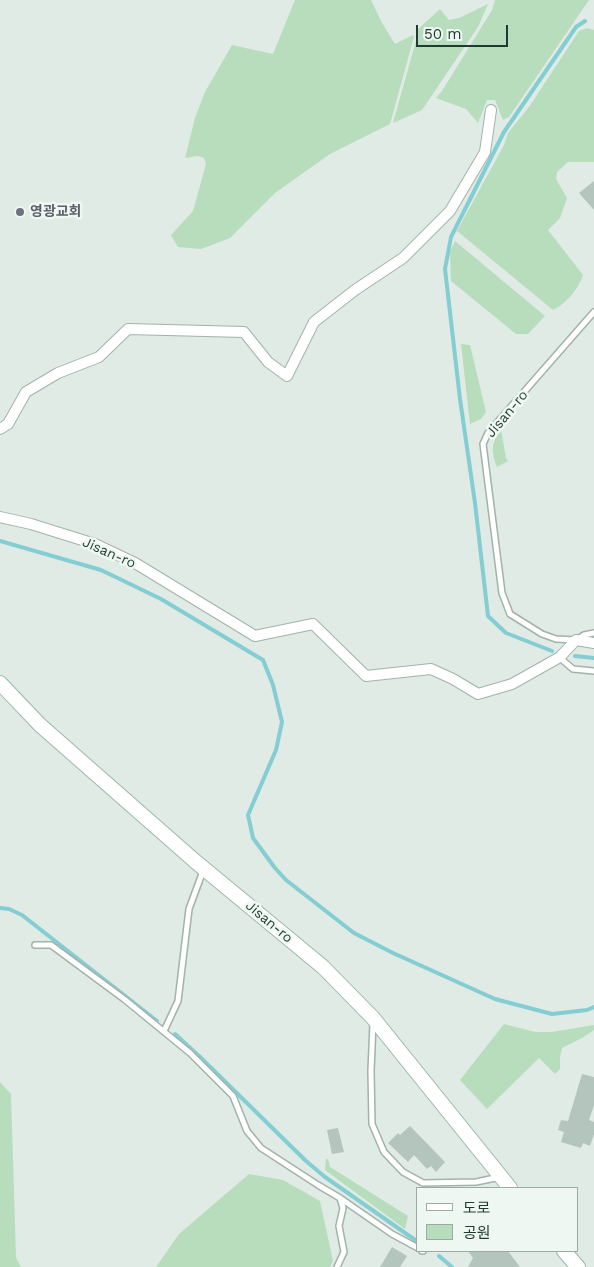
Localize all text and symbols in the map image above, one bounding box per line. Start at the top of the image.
scale bar [419,15,512,47]
text: 50 m [424,25,461,43]
place label: 영광교회 [30,204,82,220]
marker: 영광교회 [14,206,26,218]
street label: Jisan-ro [482,387,532,441]
street label: Jisan-ro [80,534,138,572]
street label: Jisan-ro [242,897,296,947]
legend [416,1187,579,1252]
text: 도로 [463,1199,491,1217]
text: 공원 [463,1224,491,1242]

